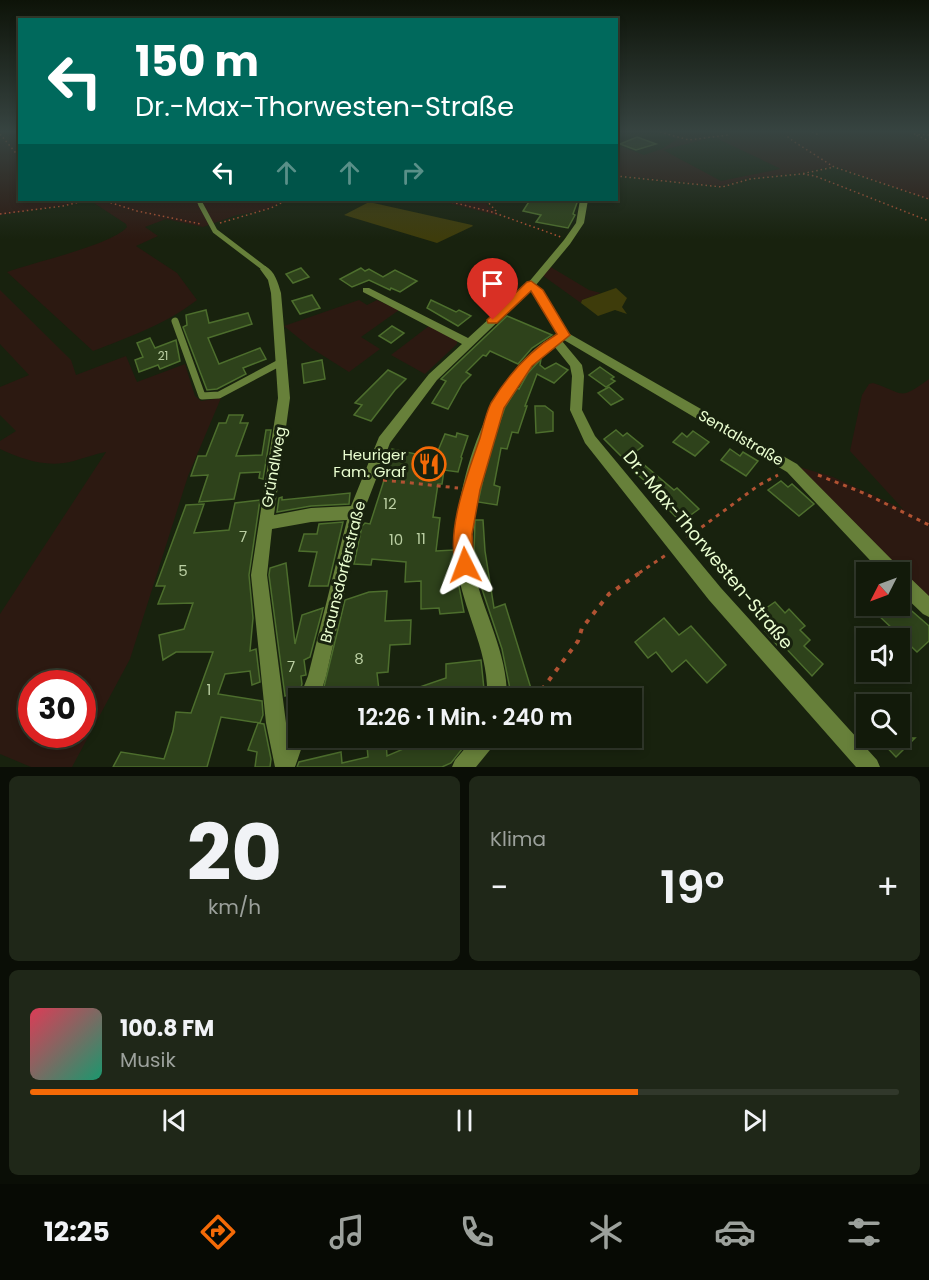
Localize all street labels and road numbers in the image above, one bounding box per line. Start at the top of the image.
street label: Sentalstraße [695,405,788,471]
street label: Gründlweg [256,425,291,509]
street label: Dr.-Max-Thorwesten-Straße [618,445,799,655]
street label: Braunsdorferstraße [315,499,370,645]

